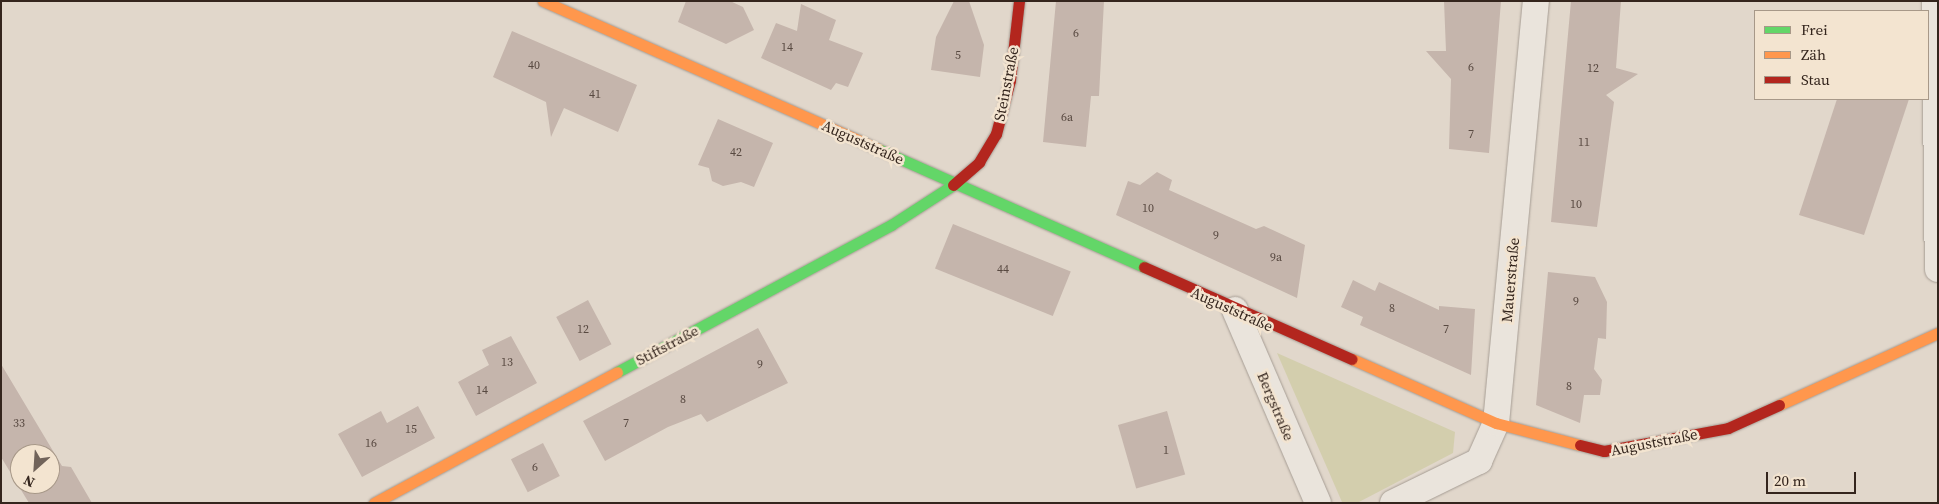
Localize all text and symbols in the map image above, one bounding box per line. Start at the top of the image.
legend [1754,10,1929,100]
text: Frei [1801,19,1828,40]
house number: 6 [1073,27,1079,41]
house number: 14 [781,41,793,55]
text: Zäh [1801,44,1826,65]
street label: Steinstraße [990,45,1022,123]
house number: 5 [955,49,961,63]
house number: 40 [528,59,540,73]
house number: 6 [1468,61,1474,75]
house number: 12 [1587,62,1599,76]
text: Stau [1801,69,1830,90]
house number: 41 [589,88,601,102]
house number: 6a [1061,111,1073,125]
street label: Auguststraße [819,116,907,168]
house number: 7 [1468,128,1474,142]
house number: 11 [1578,136,1590,150]
house number: 42 [730,146,742,160]
house number: 10 [1570,198,1582,212]
house number: 10 [1142,202,1154,216]
house number: 9 [1213,229,1219,243]
street label: Mauerstraße [1497,237,1523,323]
house number: 9a [1270,251,1282,265]
house number: 44 [997,263,1009,277]
street label: Auguststraße [1188,283,1276,335]
house number: 9 [1573,295,1579,309]
house number: 8 [1389,302,1395,316]
street label: Stiftstraße [633,321,701,369]
house number: 12 [577,323,589,337]
house number: 7 [1443,323,1449,337]
house number: 13 [501,356,513,370]
house number: 9 [757,358,763,372]
street label: Bergstraße [1253,369,1299,443]
house number: 8 [1566,380,1572,394]
house number: 14 [476,384,488,398]
house number: 8 [680,393,686,407]
house number: 33 [13,417,25,431]
house number: 7 [623,417,629,431]
house number: 15 [405,423,417,437]
street label: Auguststraße [1609,425,1699,459]
house number: 16 [365,437,377,451]
north arrow [10,444,60,494]
house number: 1 [1163,444,1169,458]
house number: 6 [532,461,538,475]
scale bar [1769,462,1859,494]
text: N [20,470,38,493]
text: 20 m [1774,470,1806,491]

